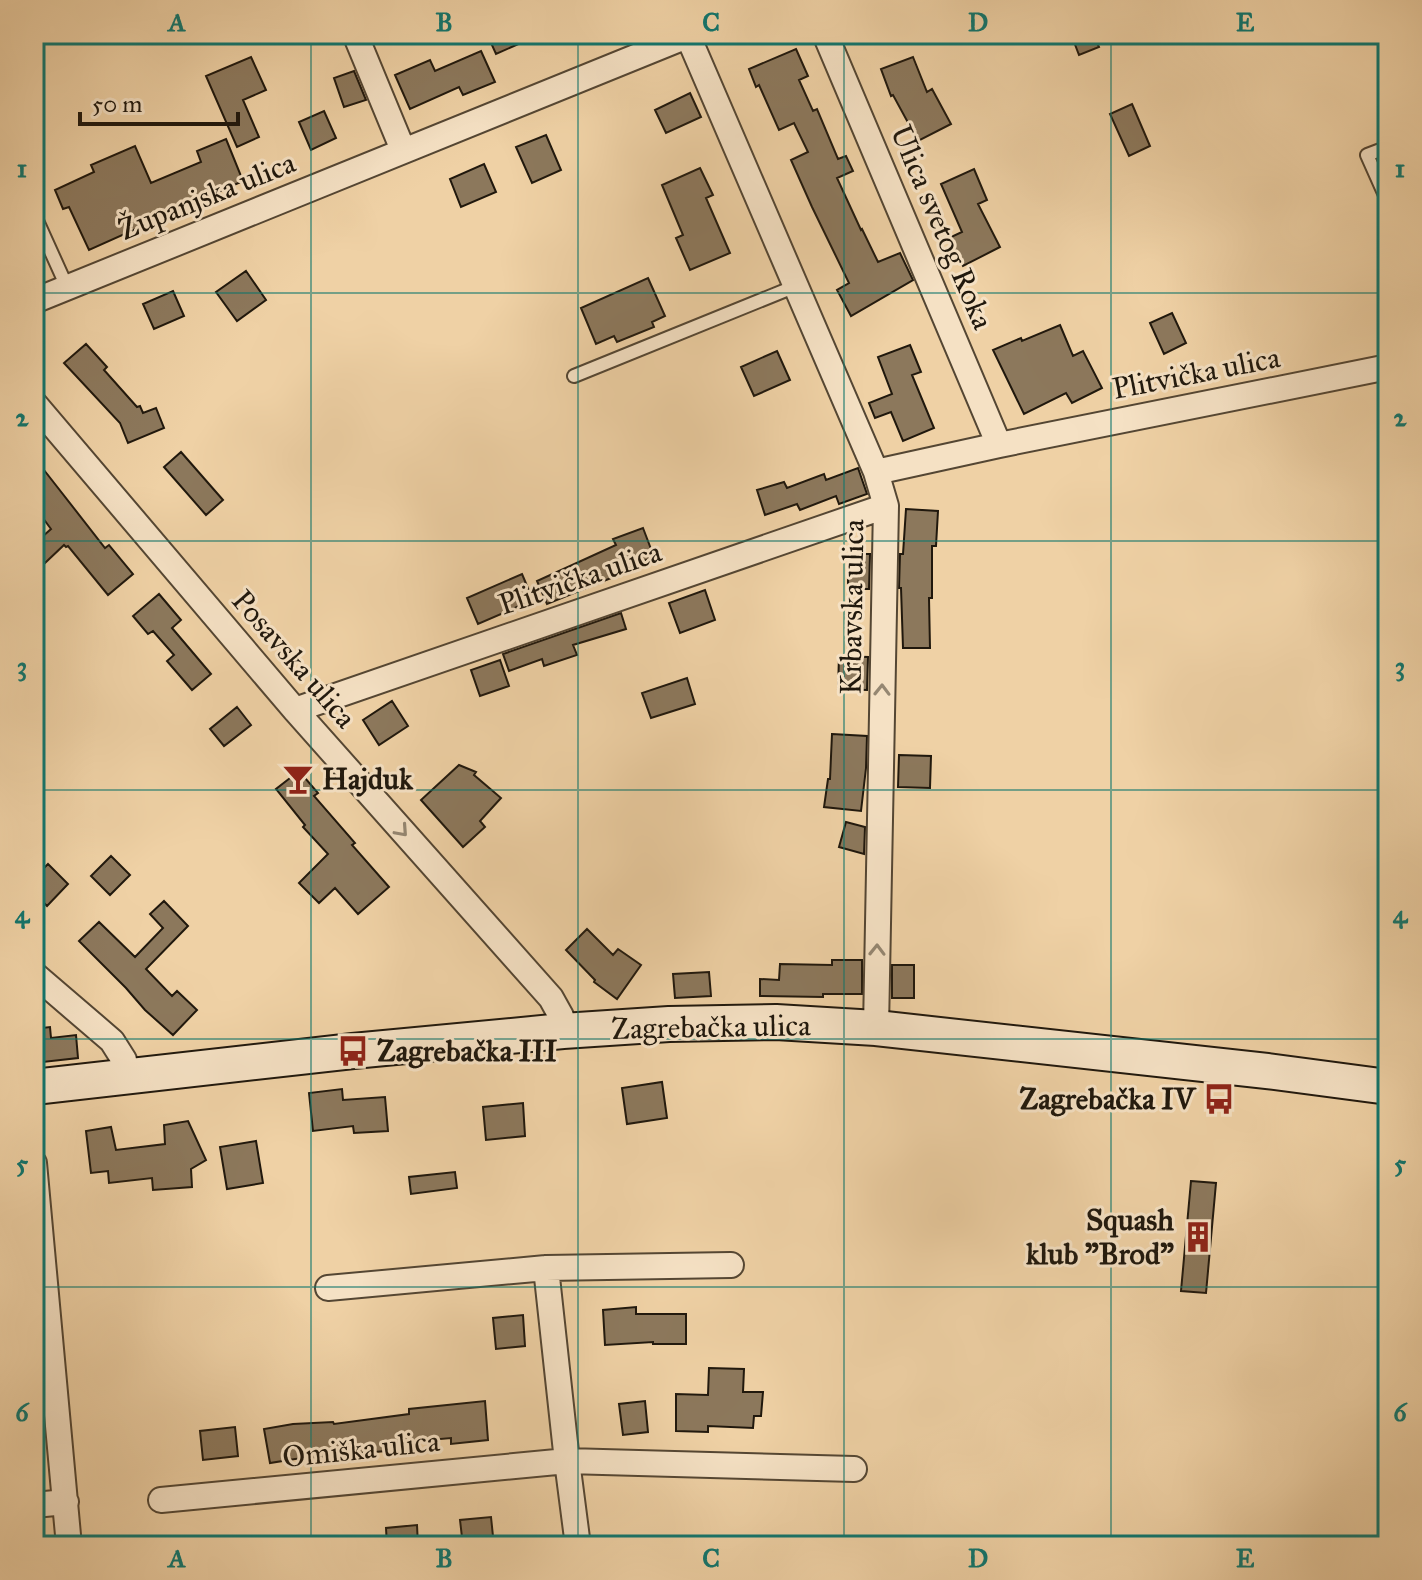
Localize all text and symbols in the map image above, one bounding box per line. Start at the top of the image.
text: A [166,6,186,38]
text: B [435,6,453,38]
text: C [702,6,720,38]
text: D [968,6,988,38]
text: E [1236,6,1255,38]
scale bar [80,76,238,126]
text: 50 m [92,89,142,119]
street label: Ulica svetog Roka [883,120,1001,335]
street label: Županjska ulica [113,144,301,248]
text: 1 [17,152,27,184]
text: 1 [1395,152,1405,184]
street label: Plitvička ulica [1109,339,1283,407]
text: 2 [16,401,30,433]
text: 2 [1394,401,1408,433]
street label: Krbavska ulica [832,519,872,695]
street label: Plitvička ulica [494,533,667,623]
street label: Posavska ulica [224,583,364,736]
text: 3 [17,650,27,682]
text: 3 [1395,650,1405,682]
one-way arrow [874,683,891,696]
place label: Hajduk [322,761,414,797]
bar icon: Hajduk [281,762,315,796]
one-way arrow [392,821,407,836]
text: 4 [15,898,31,930]
text: 4 [1393,898,1409,930]
one-way arrow [868,943,886,956]
street label: Zagrebačka ulica [611,1007,811,1047]
place label: Zagrebačka III [377,1033,558,1069]
bus stop icon: Zagrebačka III [336,1034,370,1068]
place label: Zagrebačka IV [1019,1081,1197,1117]
bus stop icon: Zagrebačka IV [1202,1082,1236,1116]
text: 5 [16,1147,29,1179]
text: 5 [1394,1147,1407,1179]
place label: Squash klub "Brod" [1026,1202,1174,1272]
building icon: Squash klub "Brod" [1181,1220,1215,1254]
text: 6 [15,1396,30,1428]
text: 6 [1393,1396,1408,1428]
street label: Omiška ulica [281,1423,442,1475]
text: A [166,1542,186,1574]
text: B [435,1542,453,1574]
text: C [702,1542,720,1574]
text: D [968,1542,988,1574]
text: E [1236,1542,1255,1574]

